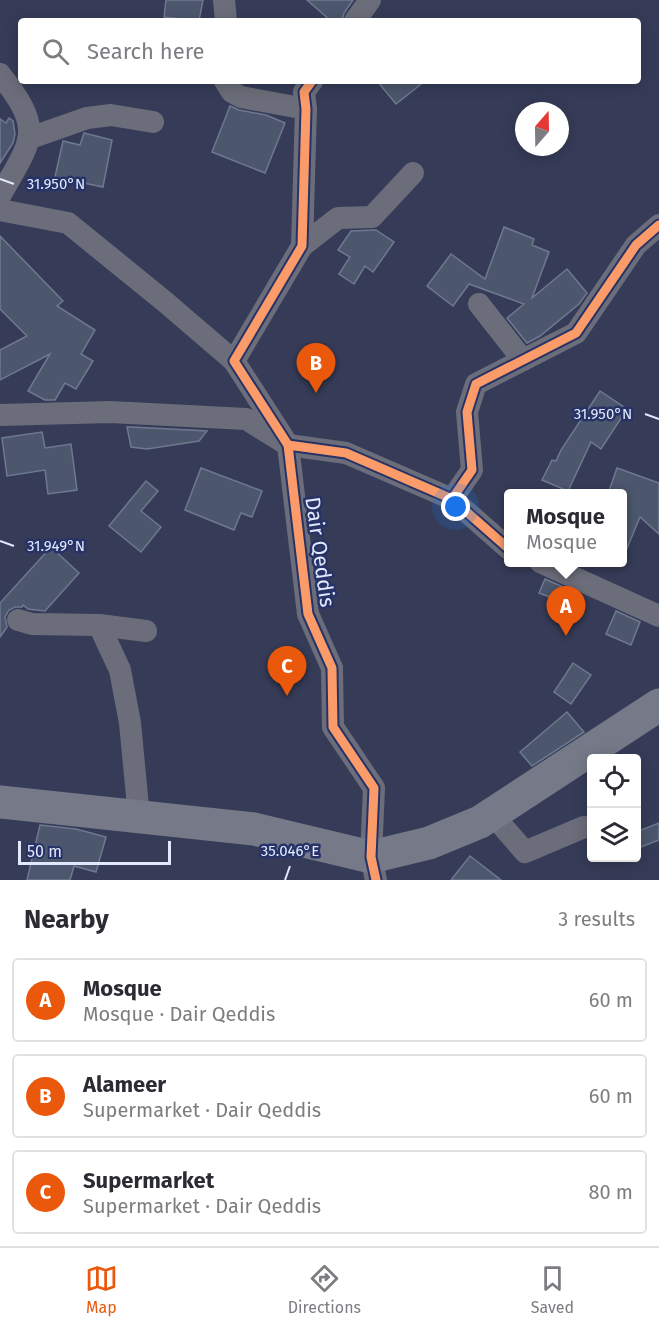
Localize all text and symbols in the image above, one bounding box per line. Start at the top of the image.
search box [18,18,641,84]
icon: search [39,35,72,68]
text: Search here [87,38,205,65]
north arrow [515,102,569,156]
text: 31.950°N [27,175,85,193]
pin: B [296,344,336,393]
text: 31.950°N [574,405,632,423]
popup [504,489,627,567]
your location [441,492,470,521]
street label: Dair Qeddis [299,495,341,609]
text: Mosque [526,503,605,530]
text: Mosque [526,530,597,554]
text: 31.949°N [27,537,85,555]
pin: A [546,586,586,636]
pin: C [268,646,306,696]
map controls [587,754,641,862]
button: locate [587,754,641,808]
button: layers [587,808,641,862]
scale bar [18,838,171,866]
text: 50 m [27,842,62,861]
text: 35.046°E [261,842,319,860]
text: Nearby [24,904,109,935]
text: 3 results [558,907,635,931]
text: Mosque [83,975,162,1002]
text: A [40,988,51,1012]
text: 60 m [589,988,633,1012]
text: Mosque · Dair Qeddis [83,1002,275,1026]
text: Alameer [83,1071,166,1098]
text: B [39,1084,52,1108]
text: 60 m [589,1084,633,1108]
text: Supermarket · Dair Qeddis [83,1098,321,1122]
text: Supermarket [83,1167,214,1194]
text: C [40,1180,51,1204]
text: 80 m [588,1180,633,1204]
text: Supermarket · Dair Qeddis [83,1194,321,1218]
tab: Map [85,1262,118,1317]
tab: Directions [288,1262,361,1317]
tab: Saved [531,1262,574,1317]

